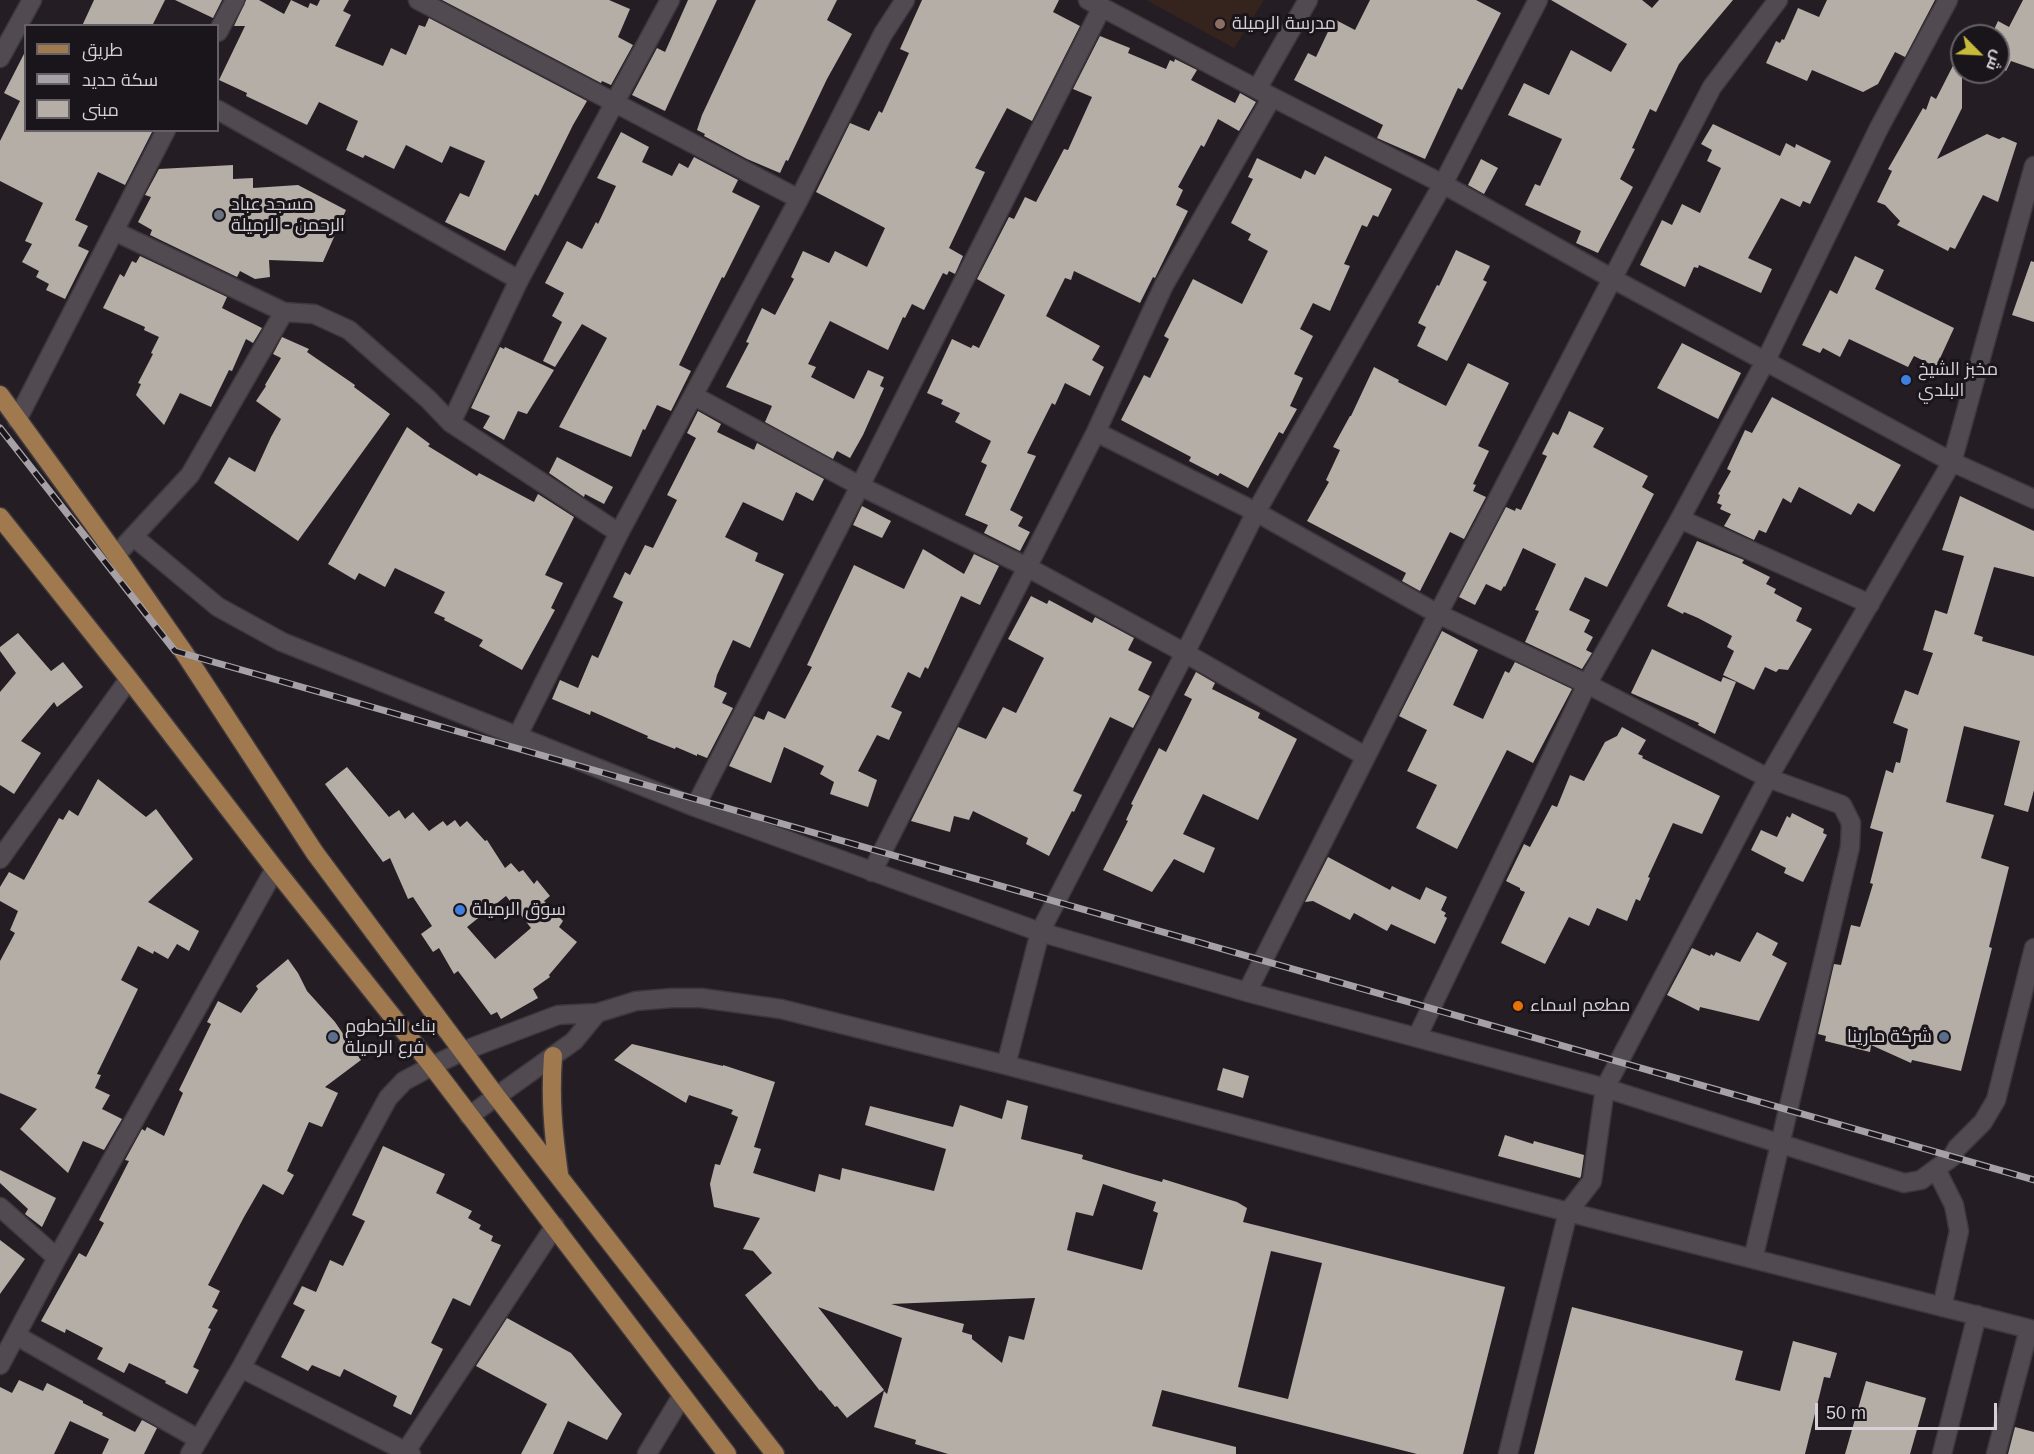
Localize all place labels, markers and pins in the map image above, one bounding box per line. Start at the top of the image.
place label: مدرسة الرميلة [1232,13,1336,35]
marker: مدرسة الرميلة [1213,17,1227,31]
place label: مسجد عباد الرحمن - الرميلة [231,194,345,236]
marker: مسجد عباد الرحمن - الرميلة [212,208,226,222]
place label: مخبز الشيخ البلدي [1918,359,1998,401]
marker: مخبز الشيخ البلدي [1899,373,1913,387]
place label: سوق الرميلة [472,899,566,921]
marker: سوق الرميلة [453,903,467,917]
place label: مطعم اسماء [1530,995,1630,1017]
marker: مطعم اسماء [1511,999,1525,1013]
place label: بنك الخرطوم فرع الرميلة [345,1016,436,1058]
place label: شركة مارينا [1847,1026,1932,1048]
marker: بنك الخرطوم فرع الرميلة [326,1030,340,1044]
marker: شركة مارينا [1937,1030,1951,1044]

